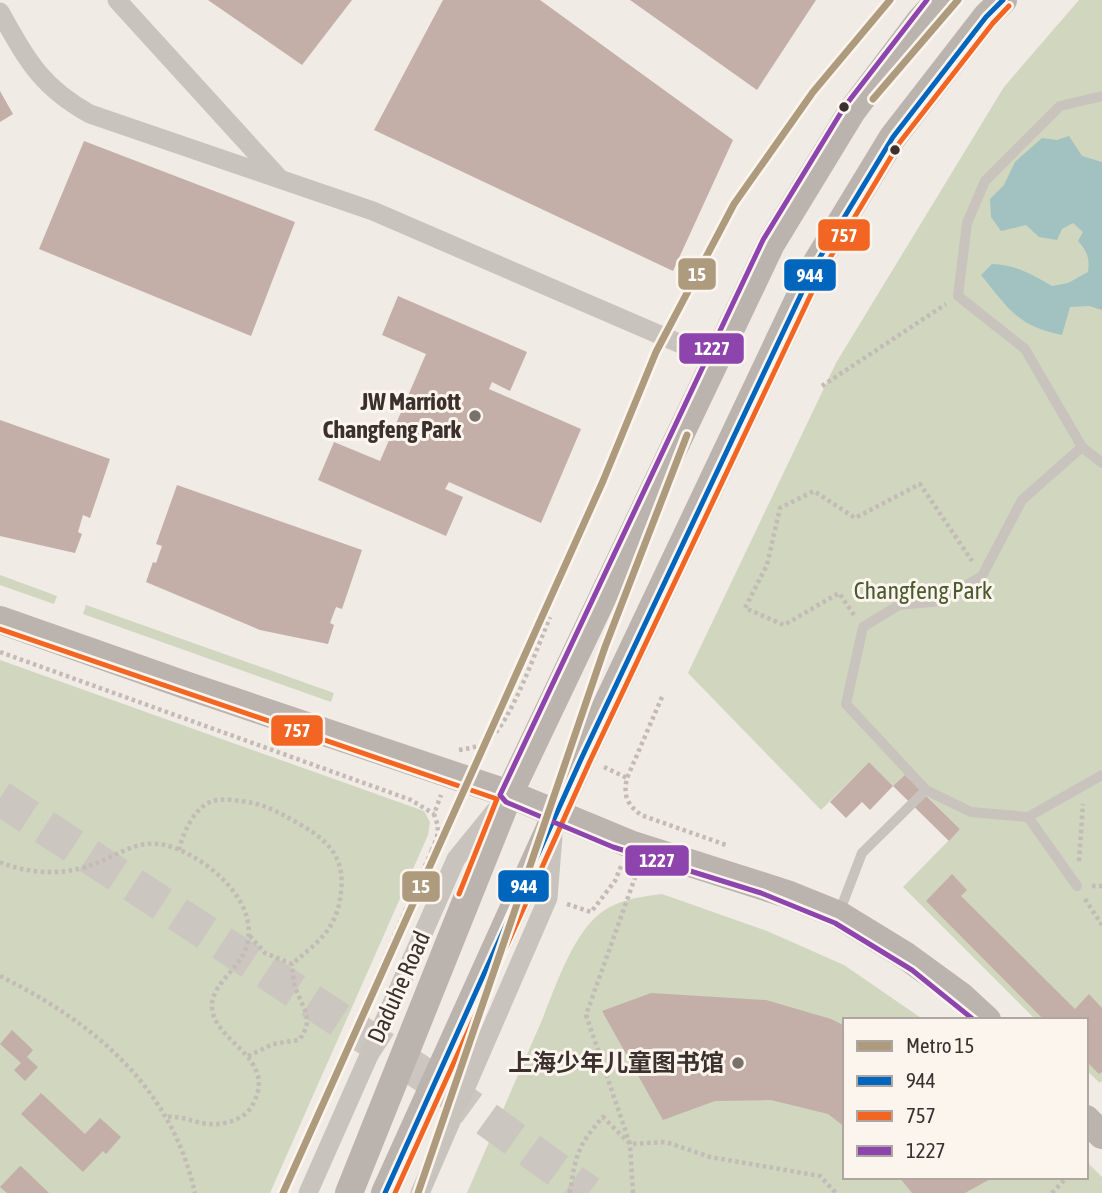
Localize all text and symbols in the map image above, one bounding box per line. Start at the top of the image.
unlabelled marker [837,100,851,114]
unlabelled marker [888,143,902,157]
line badge: 757 [817,218,871,252]
text: 757 [831,224,857,246]
line badge: 15 [677,257,717,291]
line badge: 944 [783,258,837,292]
text: 15 [688,263,706,285]
text: 944 [797,264,823,286]
line badge: 1227 [678,332,745,365]
text: 1227 [694,337,730,359]
place label: JW Marriott Changfeng Park [323,388,461,443]
marker: JW Marriott Changfeng Park [467,408,483,424]
park label: Changfeng Park [854,577,993,604]
line badge: 757 [270,714,324,747]
text: 757 [284,719,310,741]
line badge: 1227 [624,844,690,877]
text: 1227 [639,849,675,871]
line badge: 944 [497,869,550,903]
line badge: 15 [401,870,441,903]
text: 15 [412,875,430,897]
text: 944 [511,875,537,897]
street label: Daduhe Road [362,927,435,1047]
legend [843,1018,1088,1179]
text: Metro 15 [906,1033,974,1057]
place label: 上海少年儿童图书馆 [508,1049,724,1076]
marker: 上海少年儿童图书馆 [730,1055,746,1071]
text: 944 [906,1068,936,1092]
text: 757 [906,1103,936,1127]
text: 1227 [906,1138,945,1162]

